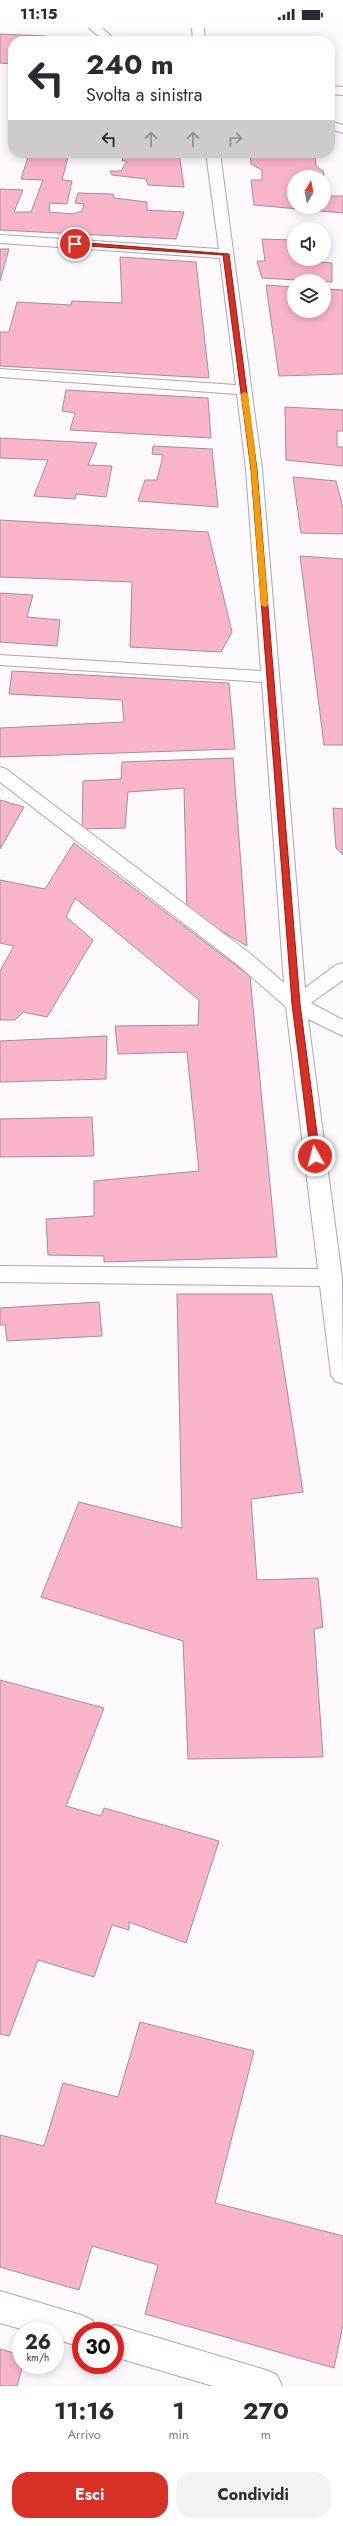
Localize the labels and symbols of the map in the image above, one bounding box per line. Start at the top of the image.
north arrow [287,170,331,214]
pin [58,227,92,261]
position arrow [294,1135,336,1177]
speed limit sign: 30 [72,2322,124,2374]

